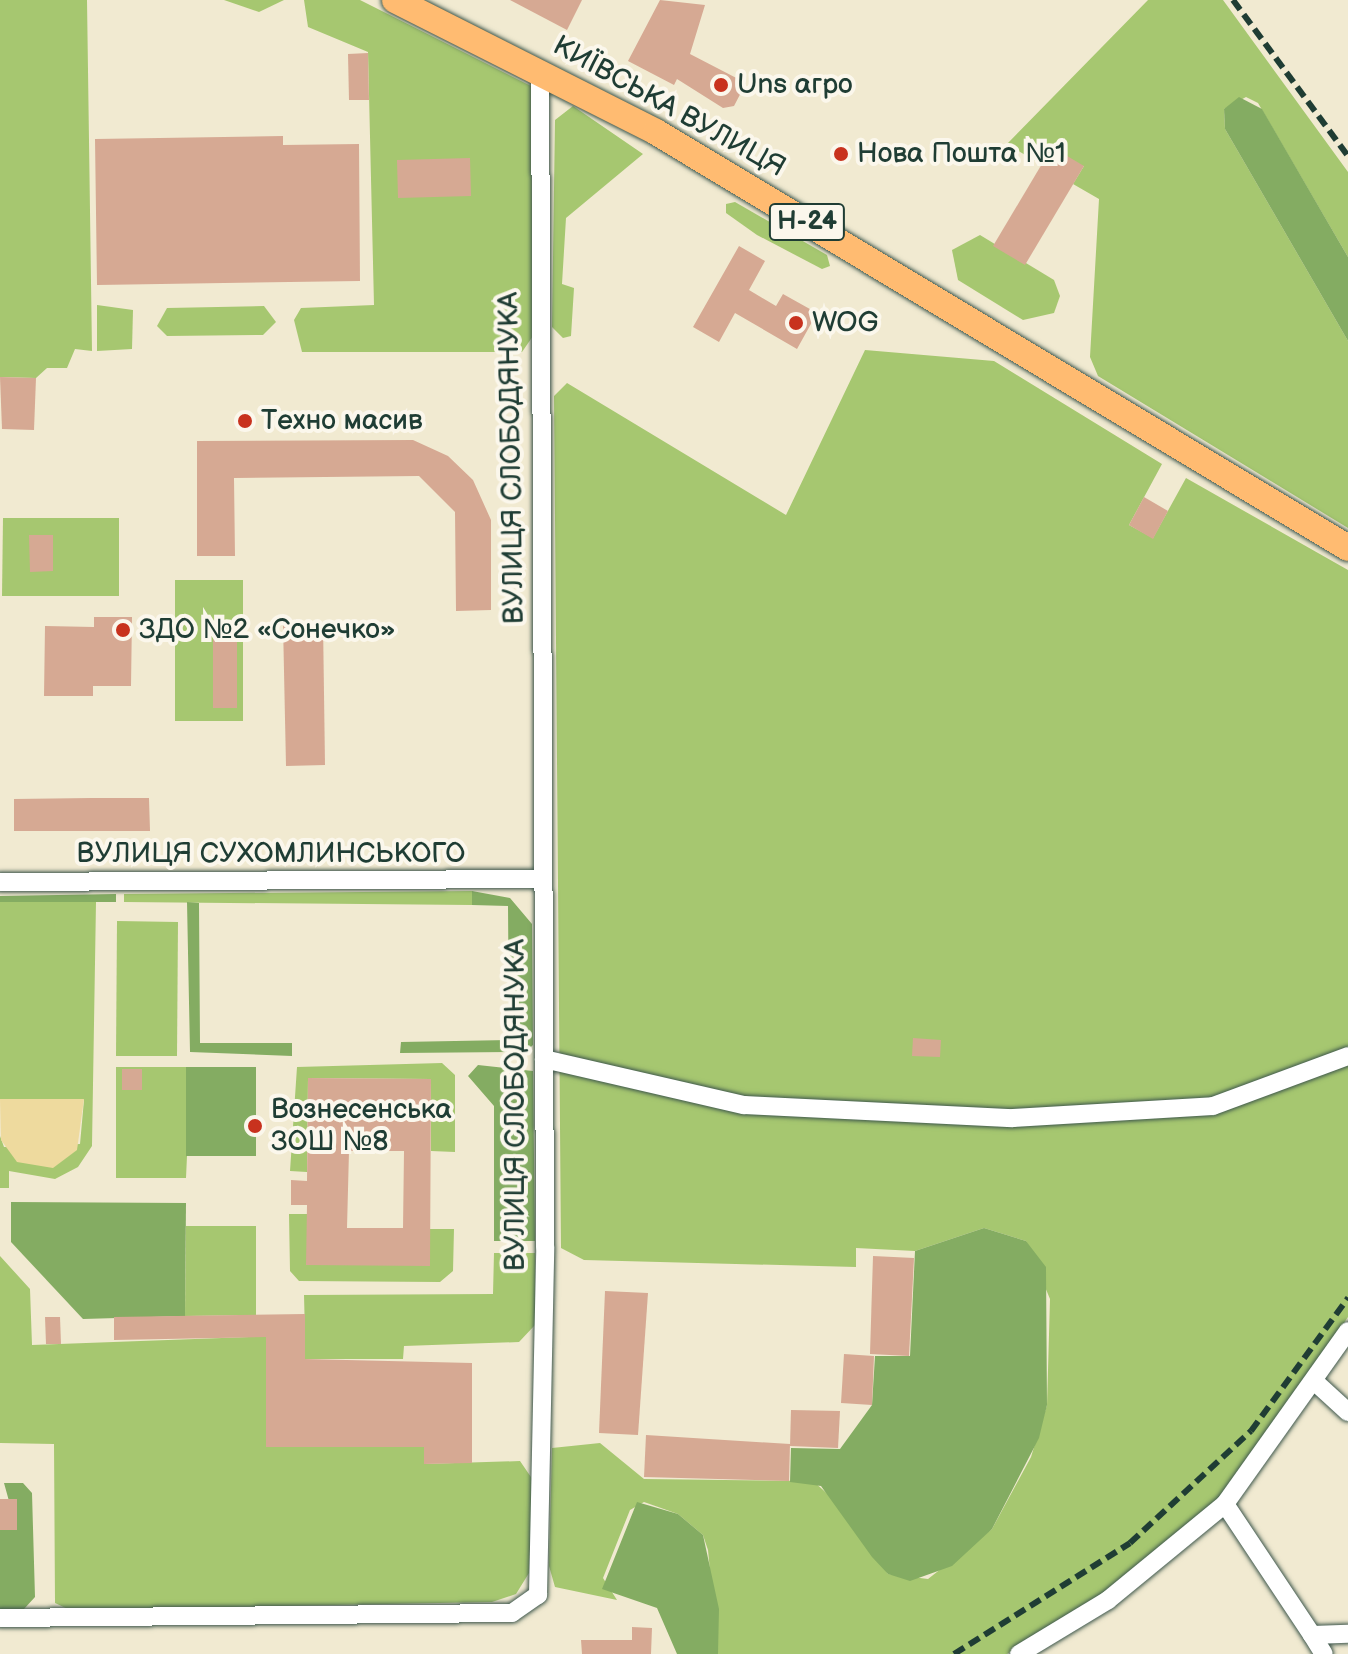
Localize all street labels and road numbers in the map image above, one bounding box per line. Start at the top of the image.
street label: КИЇВСЬКА ВУЛИЦЯ [547,29,791,185]
road number: Н-24 [767,200,847,244]
street label: ВУЛИЦЯ СЛОБОДЯНУКА [492,292,532,624]
street label: ВУЛИЦЯ СУХОМЛИНСЬКОГО [77,837,465,871]
street label: ВУЛИЦЯ СЛОБОДЯНУКА [499,939,533,1271]

